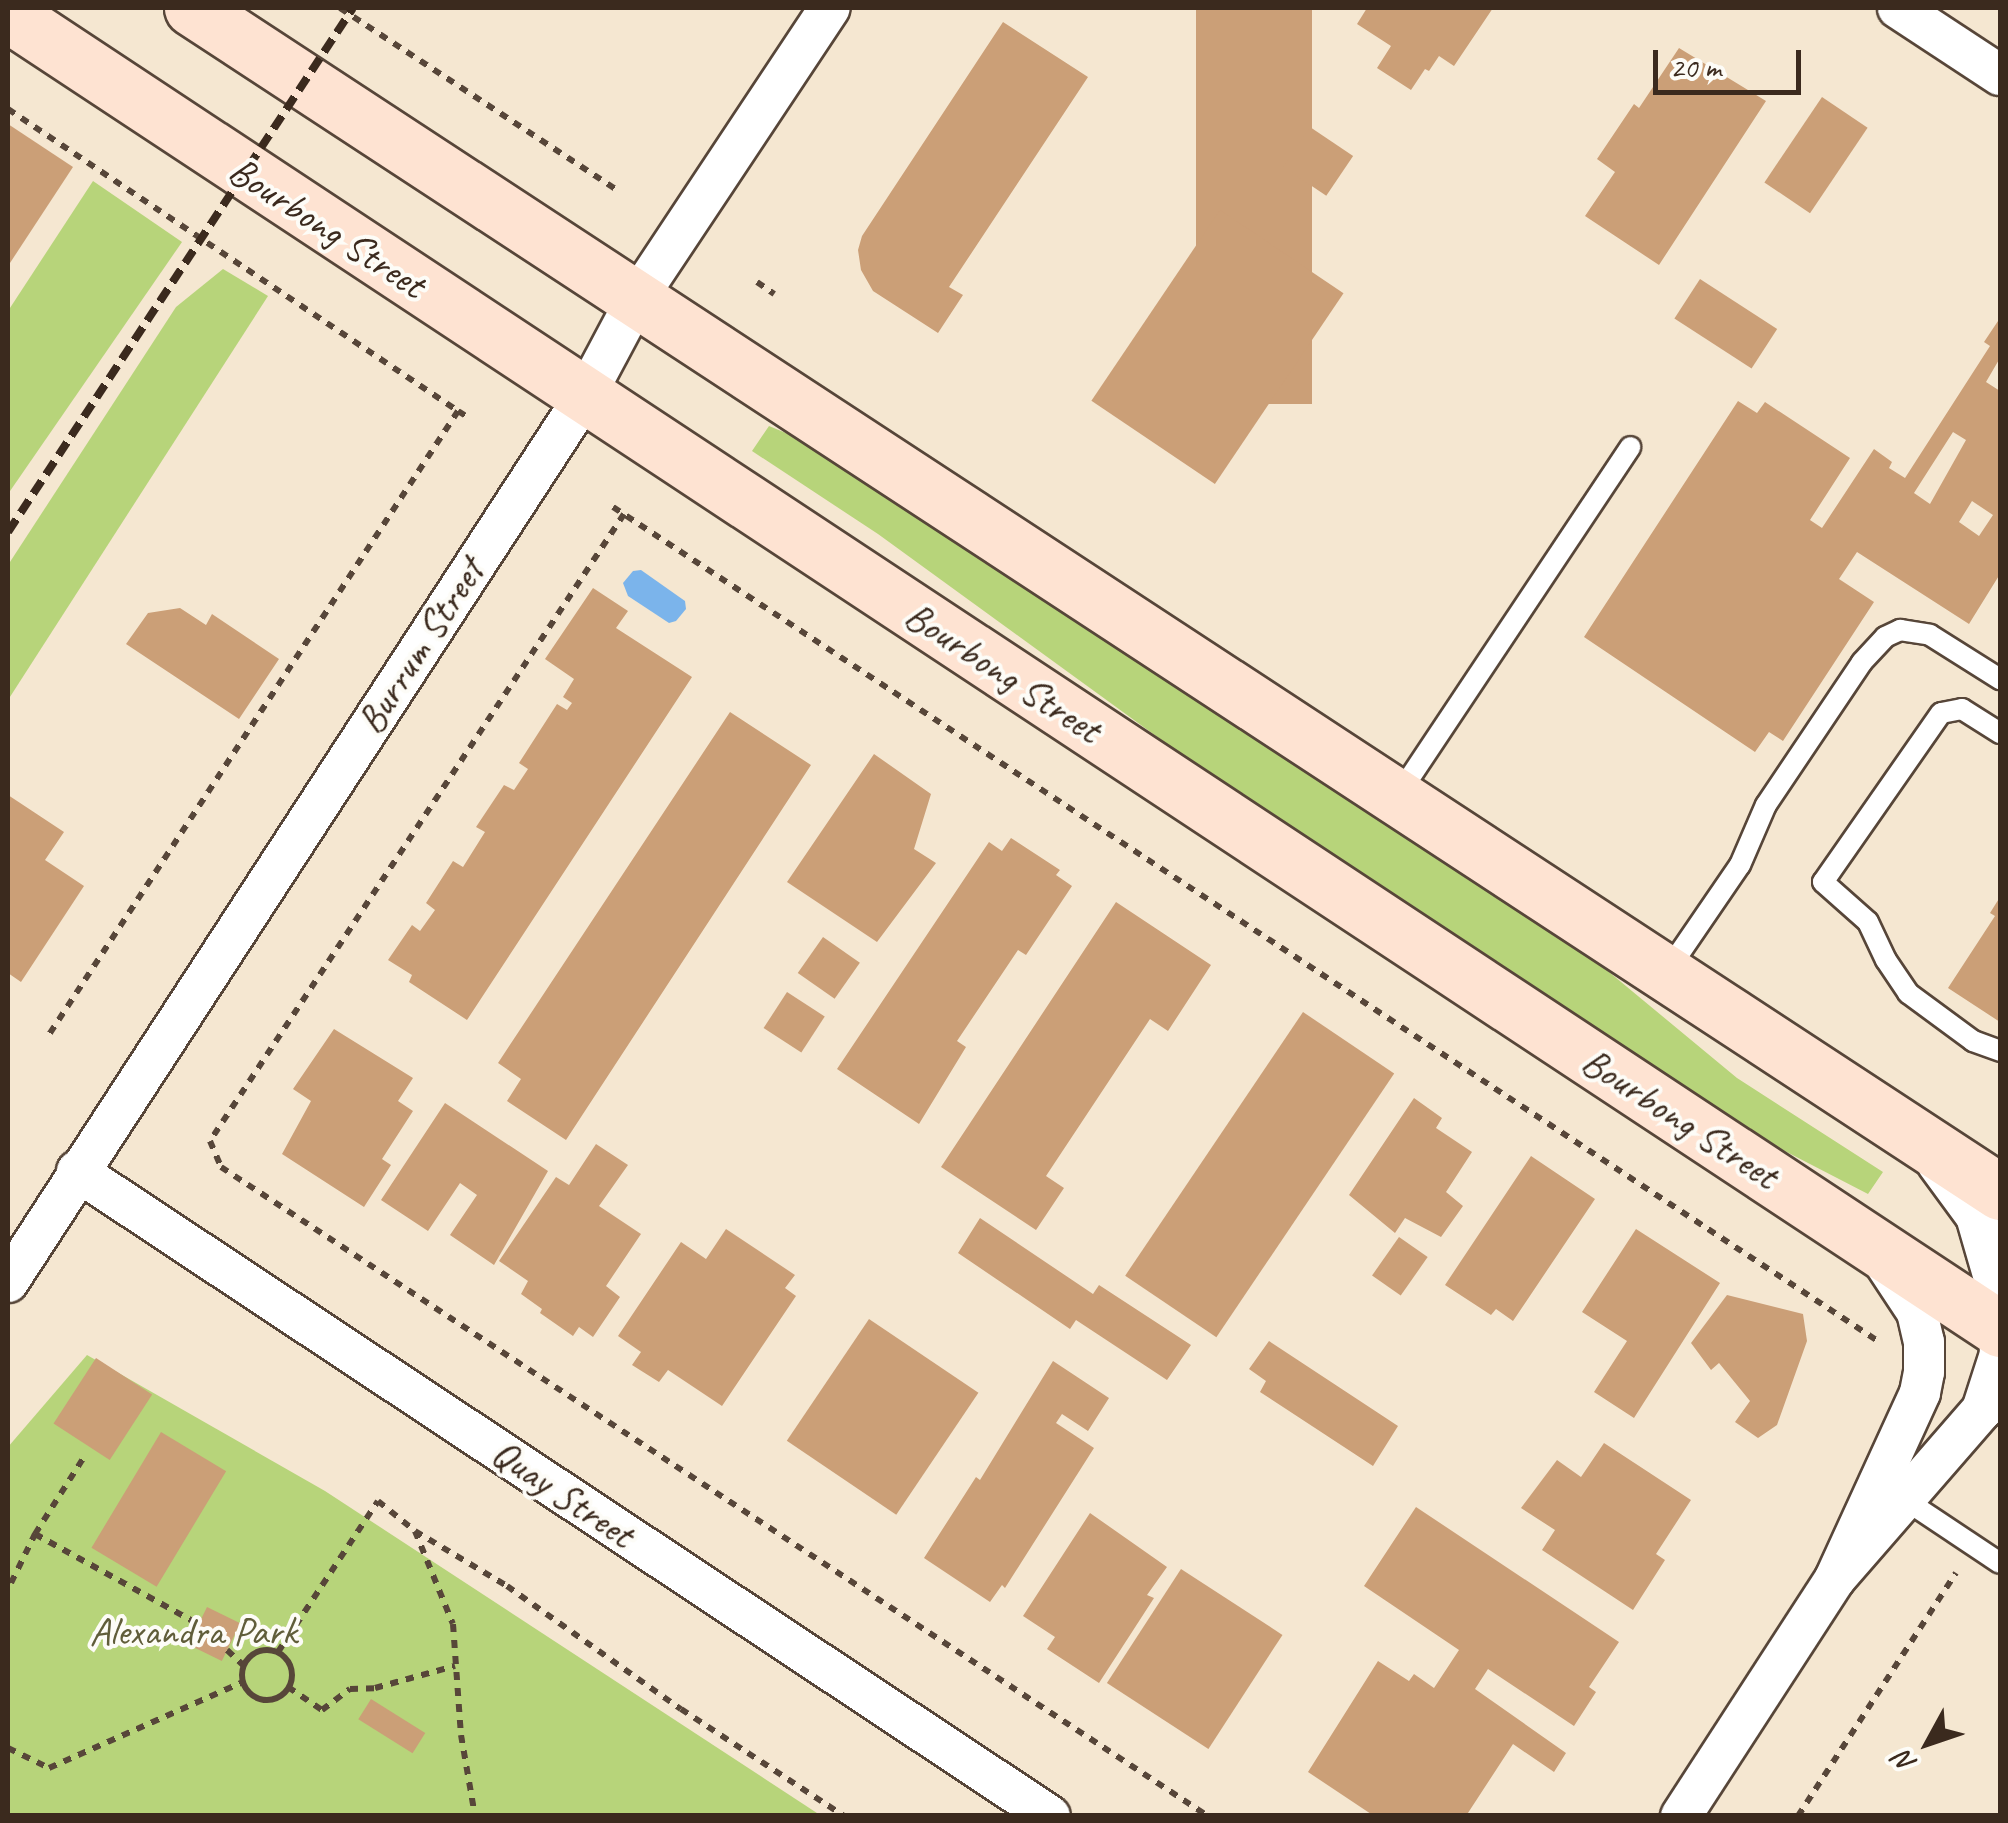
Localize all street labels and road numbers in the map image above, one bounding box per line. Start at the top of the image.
street label: Bourbong Street [220,146,434,308]
street label: Burrum Street [346,550,494,742]
street label: Bourbong Street [896,591,1110,753]
street label: Bourbong Street [1573,1037,1787,1199]
street label: Quay Street [483,1428,643,1558]

